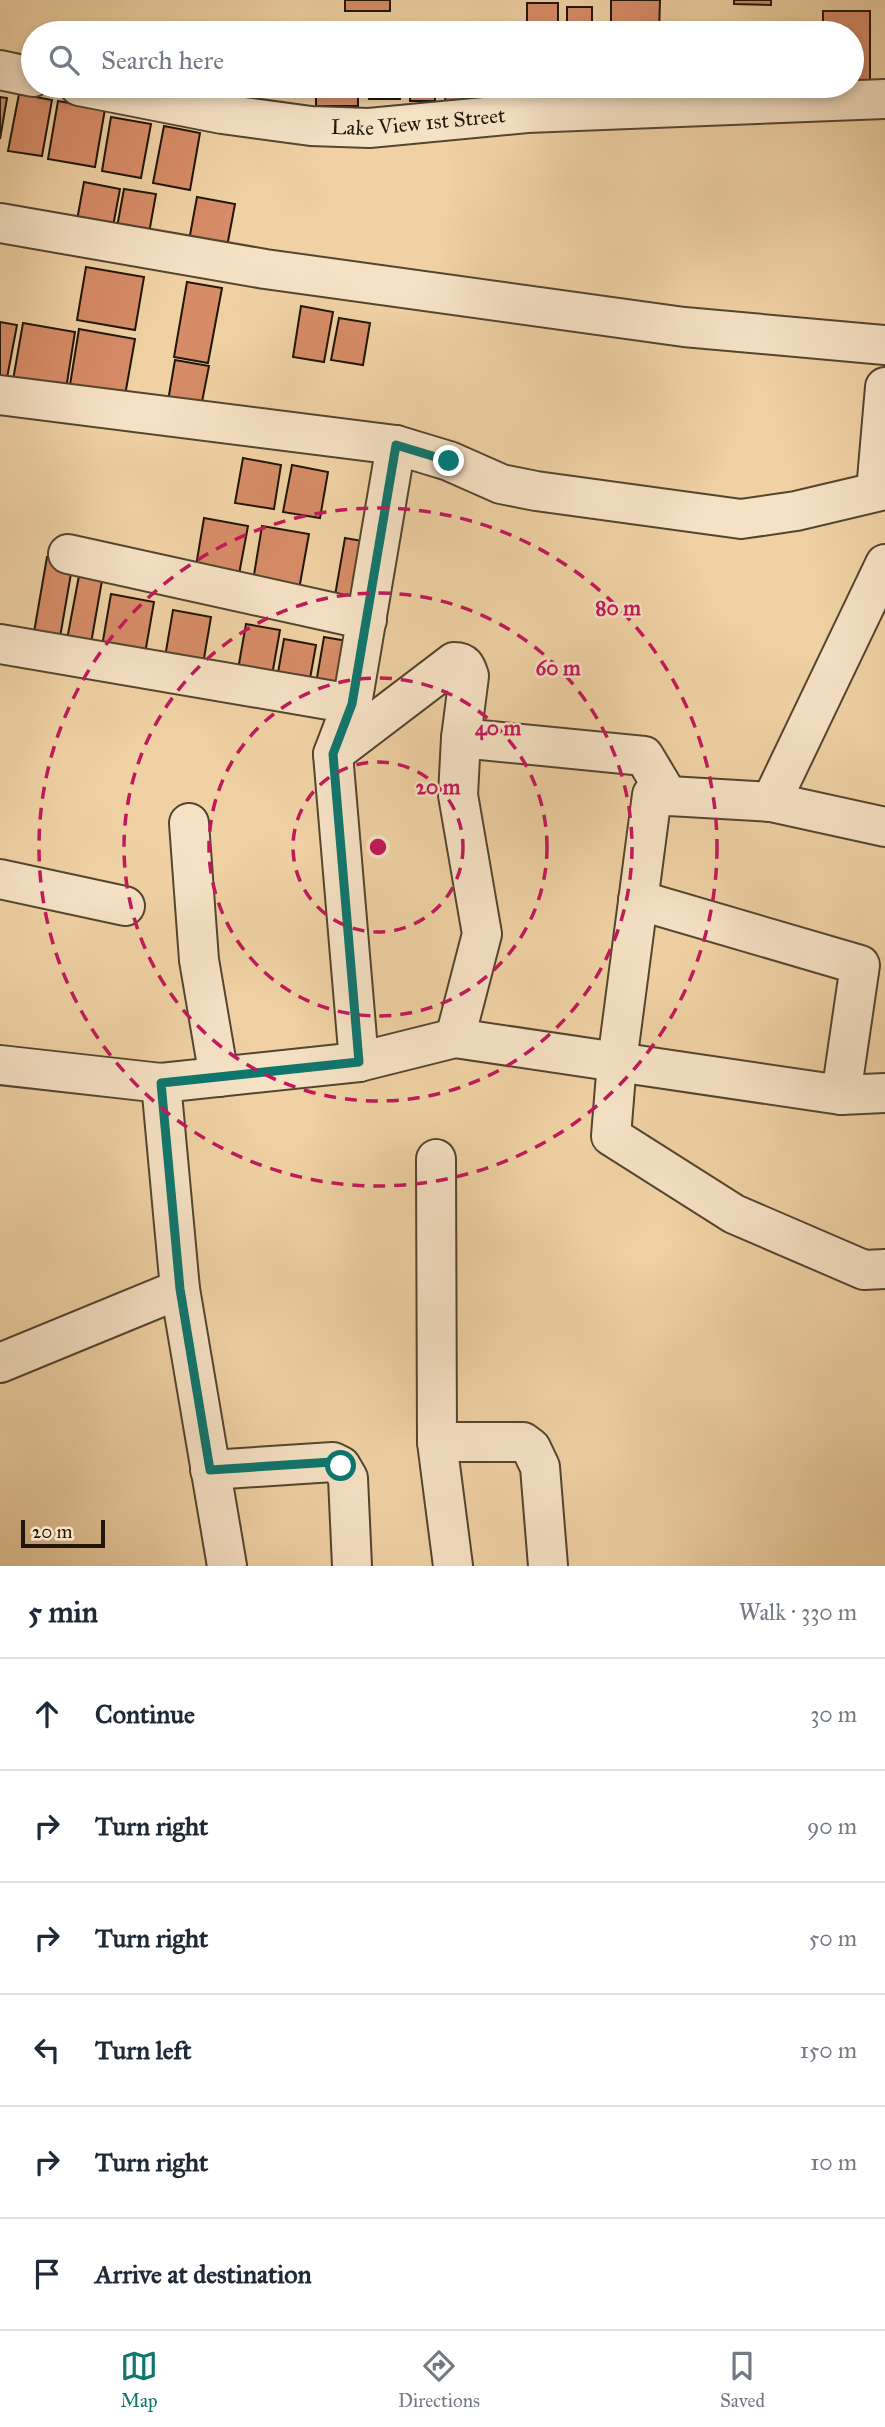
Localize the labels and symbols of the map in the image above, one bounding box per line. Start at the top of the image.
street label: Lake View 1st Street [331,102,507,141]
route end [433,445,464,476]
text: 80 m [595,595,641,621]
text: 60 m [535,655,581,681]
text: 40 m [475,715,521,741]
text: 20 m [416,774,461,800]
centre of rings [366,835,390,859]
route start [325,1450,356,1481]
scale bar [21,1517,105,1549]

